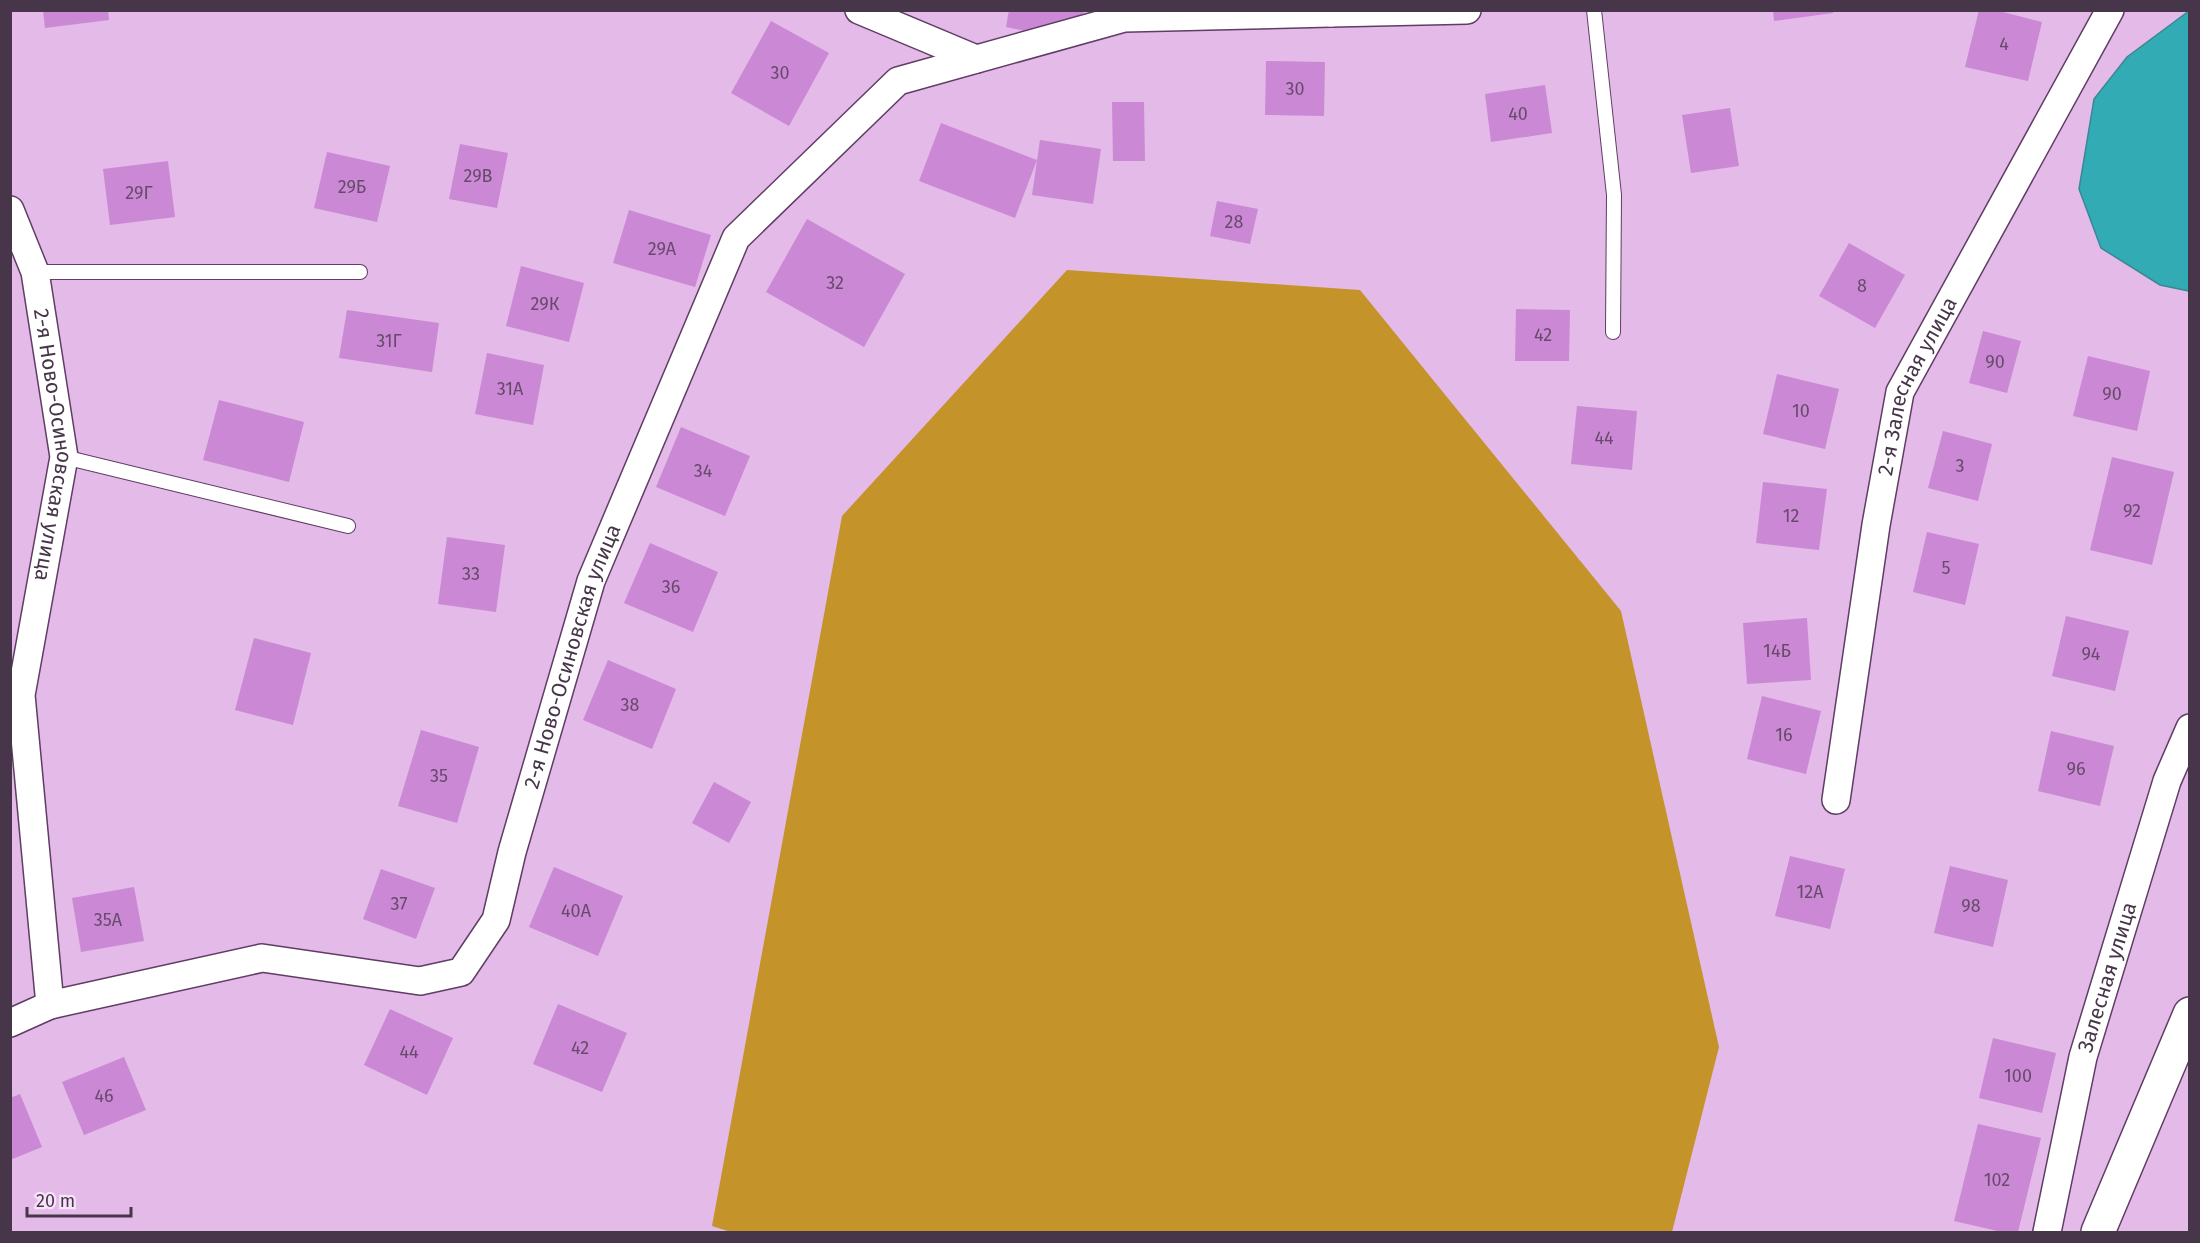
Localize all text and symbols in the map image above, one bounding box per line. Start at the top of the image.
house number: 4 [1999,33,2009,55]
house number: 30 [770,62,790,84]
house number: 30 [1285,78,1305,100]
house number: 40 [1508,103,1528,125]
house number: 29В [463,165,493,187]
house number: 29Б [338,176,366,198]
house number: 29Г [125,182,153,204]
house number: 28 [1225,211,1243,233]
house number: 29А [648,238,677,260]
house number: 32 [826,272,844,294]
house number: 8 [1857,275,1867,297]
street label: 2-я Залесная улица [1872,292,1963,478]
house number: 29К [531,293,560,315]
street label: 2-я Ново-Осиновская улица [28,307,78,583]
house number: 42 [1534,324,1552,346]
house number: 31Г [376,330,402,352]
house number: 90 [1985,351,2005,373]
house number: 31А [497,378,524,400]
house number: 90 [2102,383,2122,405]
house number: 10 [1792,400,1810,422]
house number: 44 [1594,427,1614,449]
house number: 3 [1956,455,1964,477]
house number: 34 [694,460,713,482]
house number: 92 [2123,500,2141,522]
house number: 12 [1783,505,1799,527]
street label: 2-я Ново-Осиновская улица [518,520,627,792]
house number: 5 [1941,557,1951,579]
house number: 33 [462,563,480,585]
house number: 36 [662,576,680,598]
house number: 14Б [1763,640,1791,662]
house number: 94 [2082,643,2101,665]
house number: 38 [621,694,640,716]
house number: 16 [1775,724,1793,746]
house number: 96 [2066,758,2086,780]
house number: 35 [430,765,448,787]
house number: 12А [1796,881,1824,903]
house number: 37 [391,893,407,915]
house number: 98 [1961,895,1981,917]
street label: Залесная улица [2072,899,2142,1055]
house number: 40А [561,900,592,922]
house number: 35А [94,909,123,931]
house number: 42 [571,1037,589,1059]
house number: 44 [399,1041,419,1063]
house number: 100 [2004,1065,2032,1087]
house number: 46 [94,1085,114,1107]
house number: 102 [1984,1169,2010,1191]
scale bar [27,1180,130,1218]
text: 20 m [36,1190,75,1212]

